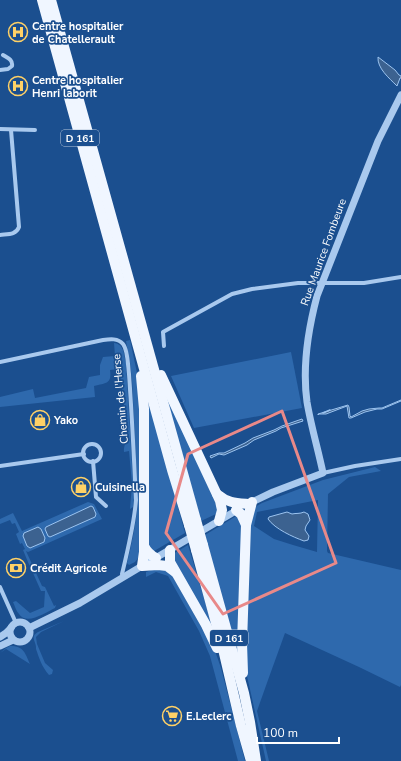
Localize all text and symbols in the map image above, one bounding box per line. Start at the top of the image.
place label: Centre hospitalier de Chatellerault [32,19,124,47]
hospital icon: Centre hospitalier de Chatellerault [7,21,29,43]
place label: Centre hospitalier Henri laborit [32,73,124,101]
hospital icon: Centre hospitalier Henri laborit [7,75,29,97]
road number: D 161 [61,130,99,146]
street label: Rue Maurice Fombeure [297,196,350,308]
street label: Chemin de l'Herse [109,353,132,445]
shop icon: Yako [29,409,51,431]
place label: Yako [53,413,78,428]
shop icon: Cuisinella [70,476,92,498]
place label: Cuisinella [95,480,145,495]
bank icon: Crédit Agricole [5,557,27,579]
place label: Crédit Agricole [30,561,107,576]
road number: D 161 [210,630,248,646]
supermarket icon: E.Leclerc [161,705,183,727]
place label: E.Leclerc [186,709,232,724]
scale bar [257,719,339,745]
text: 100 m [263,725,298,741]

